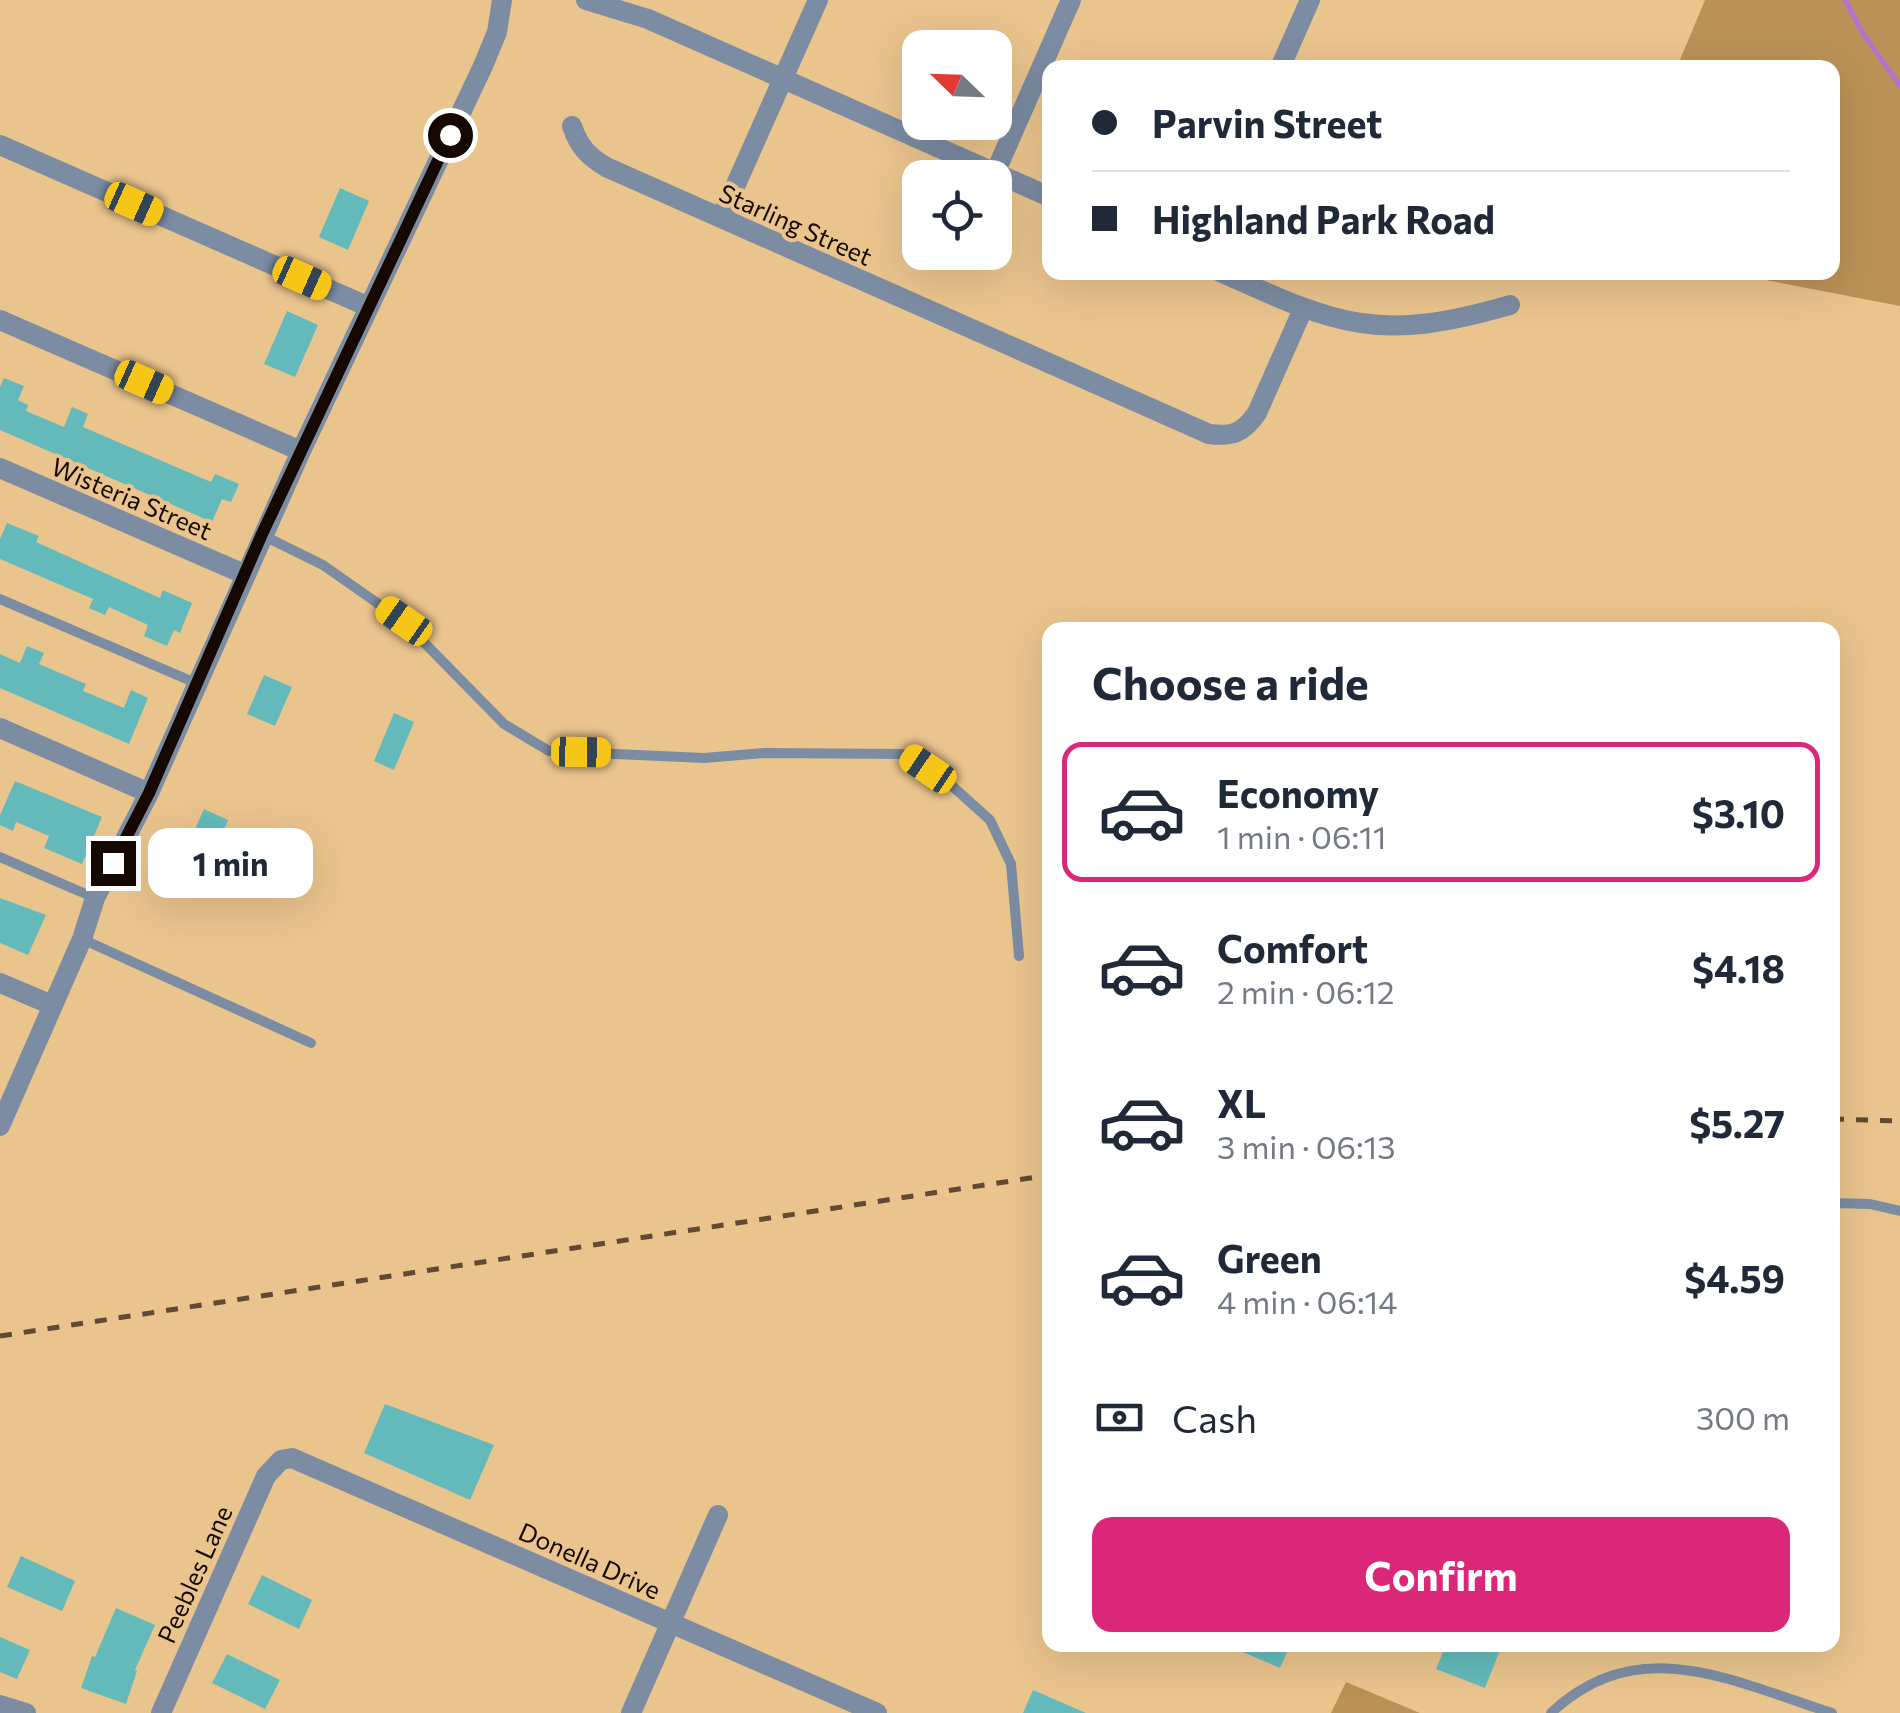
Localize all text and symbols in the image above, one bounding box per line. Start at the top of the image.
north arrow [902,30,1012,140]
map controls [902,30,1012,270]
text: Parvin Street [1152,99,1382,146]
route start [428,113,473,158]
button: locate [902,160,1012,270]
street label: Starling Street [715,177,877,271]
car [100,178,168,230]
text: Highland Park Road [1152,195,1495,242]
car [268,252,336,304]
car [110,356,178,408]
street label: Wisteria Street [47,451,217,545]
car [371,592,437,650]
text: Choose a ride [1092,654,1369,709]
car [551,736,611,768]
car [895,740,961,798]
icon: car [1097,767,1187,857]
text: Economy [1217,769,1379,816]
text: $3.10 [1692,789,1785,836]
text: 1 min · 06:11 [1217,816,1386,856]
callout: 1 min [148,828,313,898]
route end [91,841,136,886]
text: 1 min [193,843,268,883]
icon: car [1097,922,1187,1012]
text: Comfort [1217,924,1368,971]
text: $4.18 [1692,944,1785,991]
text: 2 min · 06:12 [1217,971,1394,1011]
icon: car [1097,1077,1187,1167]
text: XL [1217,1079,1266,1126]
text: $5.27 [1689,1099,1785,1146]
text: 3 min · 06:13 [1217,1126,1395,1166]
icon: car [1097,1232,1187,1322]
text: Green [1217,1234,1322,1281]
text: $4.59 [1684,1254,1785,1301]
text: 4 min · 06:14 [1217,1281,1397,1321]
icon: cash [1092,1390,1147,1445]
text: Cash [1172,1394,1257,1441]
text: 300 m [1696,1397,1790,1437]
street label: Peebles Lane [150,1501,238,1647]
street label: Donella Drive [515,1515,665,1605]
button: Confirm [1092,1517,1790,1632]

